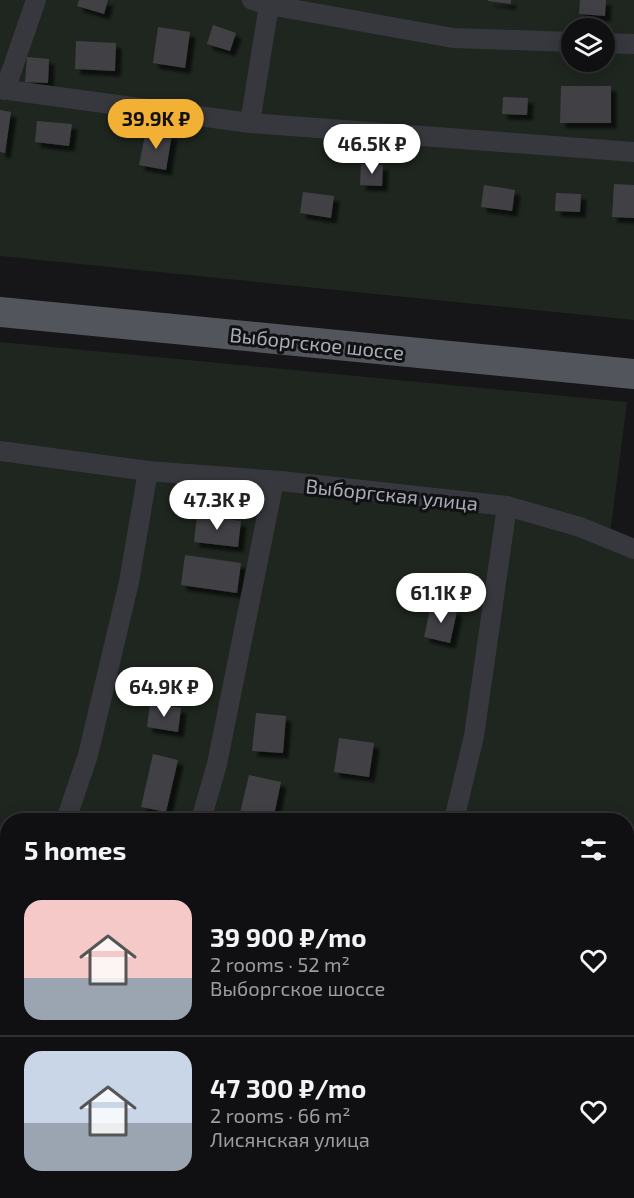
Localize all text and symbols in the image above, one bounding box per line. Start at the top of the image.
map controls [561,18,615,72]
button: layers [561,18,615,72]
pin: 39.9K ₽ [101,99,211,150]
text: 39.9K ₽ [122,106,190,130]
pin: 46.5K ₽ [317,124,427,175]
text: 46.5K ₽ [337,131,407,155]
street label: Выборгское шоссе [229,322,405,364]
street label: Выборгская улица [304,473,479,516]
pin: 47.3K ₽ [162,480,272,531]
text: 47.3K ₽ [183,487,251,511]
pin: 61.1K ₽ [386,573,496,624]
text: 61.1K ₽ [410,580,472,604]
pin: 64.9K ₽ [109,667,219,718]
text: 64.9K ₽ [129,674,199,698]
icon: filters [577,833,610,866]
text: 5 homes [24,834,126,865]
text: 39 900 ₽/mo [210,921,367,952]
icon: home [72,924,144,996]
icon: heart [577,944,610,977]
text: 2 rooms · 52 m² [210,952,350,976]
text: Выборгское шоссе [210,976,385,1000]
text: 47 300 ₽/mo [210,1072,366,1103]
icon: home [72,1075,144,1147]
icon: heart [577,1095,610,1128]
text: 2 rooms · 66 m² [210,1103,351,1127]
text: Лисянская улица [210,1127,370,1151]

